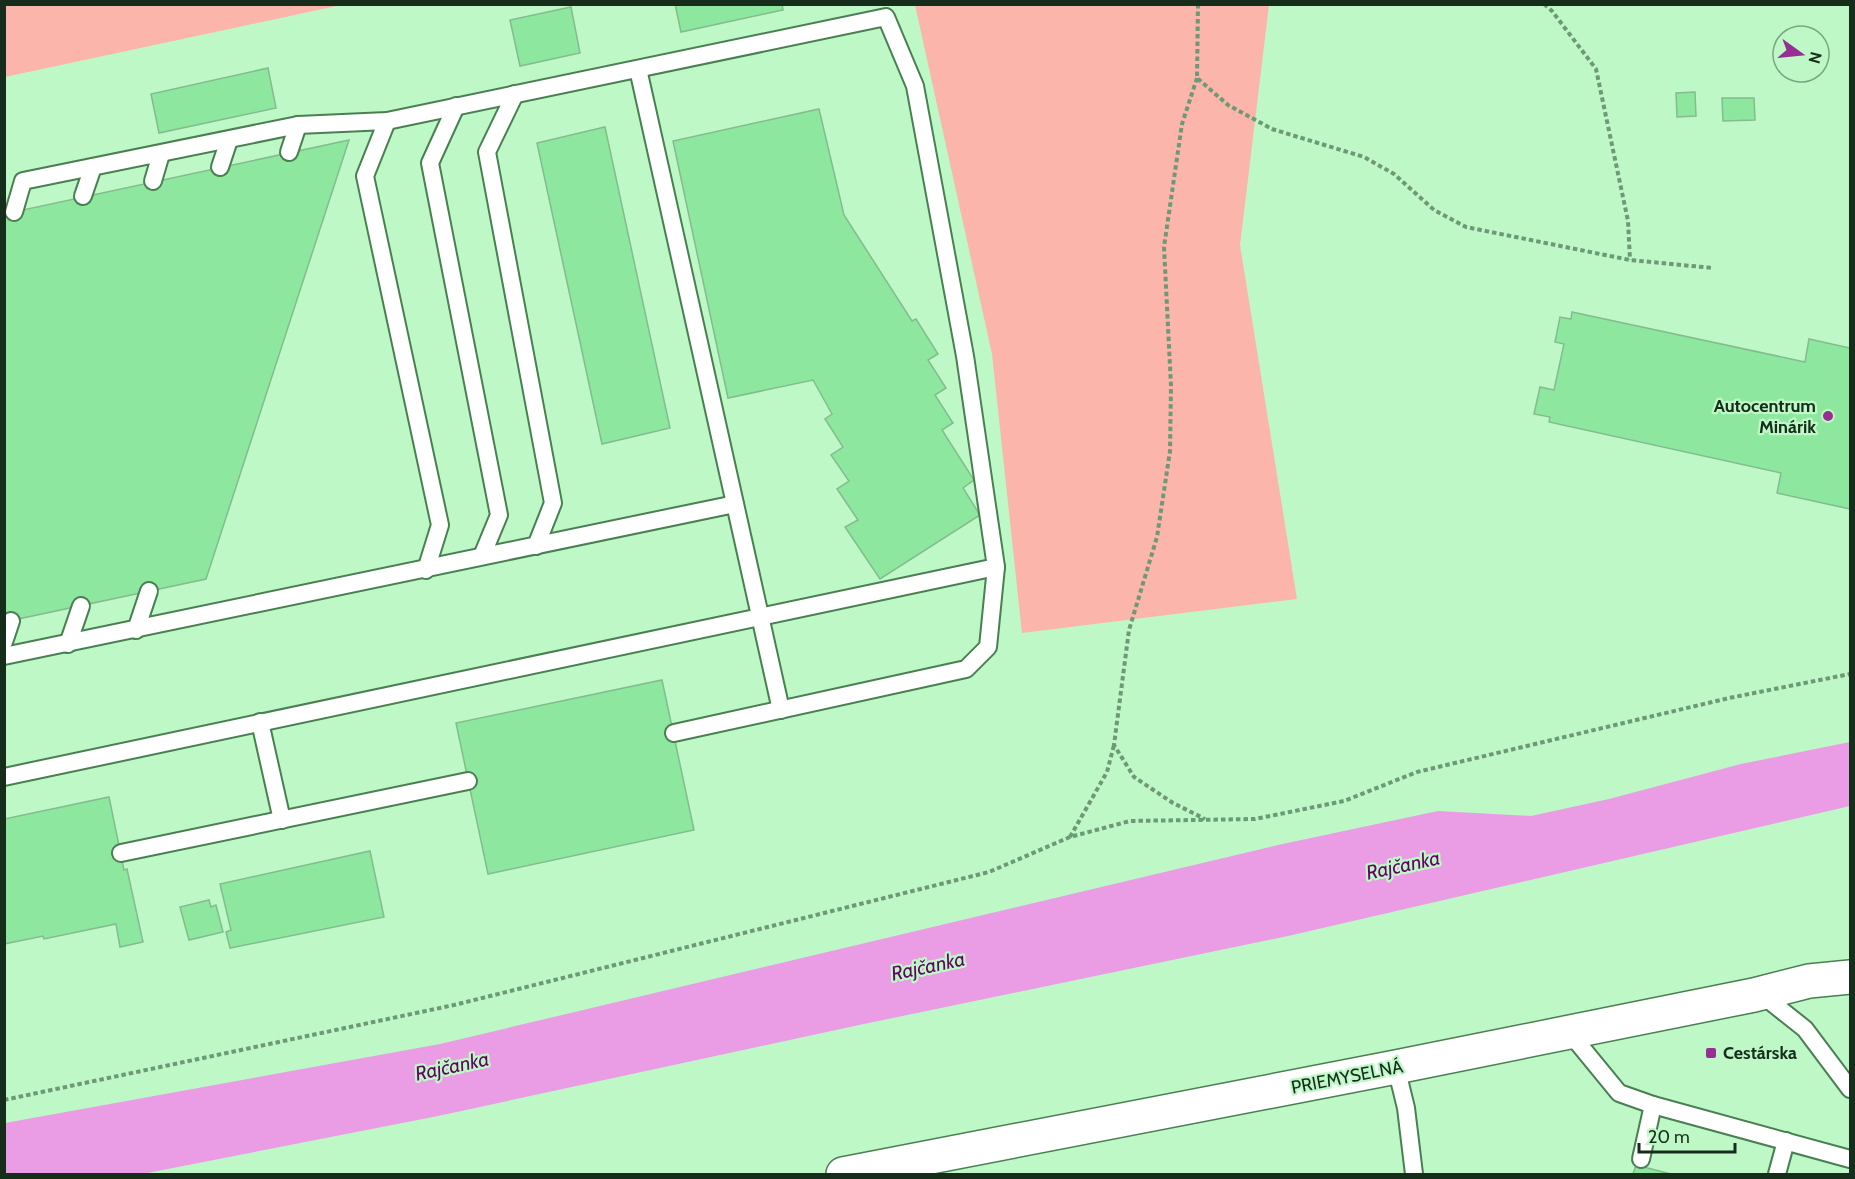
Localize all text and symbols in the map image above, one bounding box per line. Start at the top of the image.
north arrow [1771,24,1831,84]
text: N [1804,50,1826,66]
place label: Autocentrum Minárik [1714,395,1816,438]
marker: Autocentrum Minárik [1821,409,1835,423]
water label: Rajčanka [1364,845,1442,885]
water label: Rajčanka [889,946,967,986]
place label: Cestárska [1723,1042,1797,1064]
water label: Rajčanka [413,1046,491,1086]
marker: Cestárska [1704,1046,1718,1060]
street label: PRIEMYSELNÁ [1289,1055,1405,1099]
scale bar [1639,1116,1735,1154]
text: 20 m [1648,1126,1690,1148]

